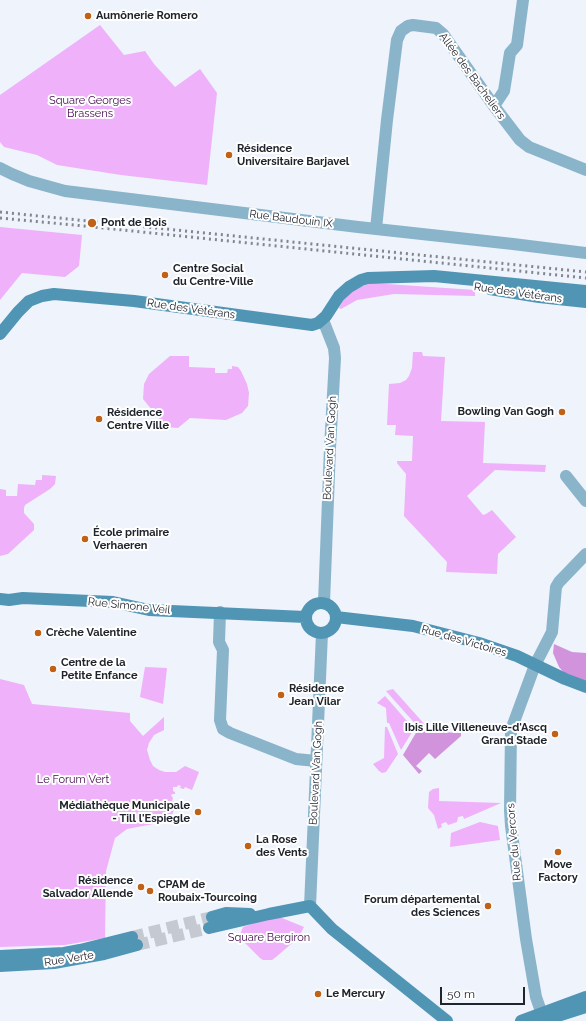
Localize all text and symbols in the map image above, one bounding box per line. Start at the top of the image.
place label: Aumônerie Romero [96,9,198,23]
marker: Aumônerie Romero [83,11,93,21]
street label: Allée des Bacheliers [436,30,508,122]
park label: Square Georges Brassens [49,94,131,120]
place label: Résidence Universitaire Barjavel [237,142,349,168]
marker: Résidence Universitaire Barjavel [224,150,234,160]
street label: Rue Baudouin IX [249,207,333,231]
place label: Pont de Bois [101,216,167,230]
marker: Pont de Bois [86,217,98,229]
place label: Centre Social du Centre-Ville [173,262,253,288]
marker: Centre Social du Centre-Ville [160,270,170,280]
street label: Rue des Vétérans [473,280,563,306]
street label: Rue des Vétérans [146,296,236,322]
street label: Boulevard Van Gogh [321,395,339,501]
place label: Bowling Van Gogh [458,405,554,419]
place label: Résidence Centre Ville [107,406,169,432]
marker: Bowling Van Gogh [557,407,567,417]
marker: Résidence Centre Ville [94,414,104,424]
place label: École primaire Verhaeren [93,526,169,552]
marker: École primaire Verhaeren [80,534,90,544]
street label: Rue Simone Veil [87,595,171,617]
street label: Rue des Victoires [420,622,508,660]
place label: Crèche Valentine [46,626,136,640]
marker: Crèche Valentine [33,628,43,638]
place label: Centre de la Petite Enfance [61,656,138,682]
marker: Centre de la Petite Enfance [48,664,58,674]
place label: Résidence Jean Vilar [289,682,344,708]
marker: Résidence Jean Vilar [276,690,286,700]
street label: Boulevard Van Gogh [307,720,325,826]
place label: Ibis Lille Villeneuve-d'Ascq Grand Stade [405,721,547,747]
marker: Ibis Lille Villeneuve-d'Ascq Grand Stade [550,729,560,739]
park label: Le Forum Vert [37,773,109,787]
place label: Médiathèque Municipale - Till l'Espiegle [59,799,190,825]
street label: Rue du Vercors [504,803,524,881]
marker: Médiathèque Municipale - Till l'Espiegle [193,807,203,817]
place label: La Rose des Vents [256,833,307,859]
marker: La Rose des Vents [243,841,253,851]
marker: Move Factory [553,847,563,857]
place label: Move Factory [538,858,578,884]
place label: Résidence Salvador Allende [43,874,133,900]
place label: CPAM de Roubaix-Tourcoing [158,878,257,904]
marker: Résidence Salvador Allende [136,882,146,892]
marker: CPAM de Roubaix-Tourcoing [145,886,155,896]
place label: Forum départemental des Sciences [364,893,480,919]
marker: Forum départemental des Sciences [483,901,493,911]
park label: Square Bergiron [228,931,310,945]
street label: Rue Verte [43,949,95,969]
scale bar [442,979,527,1005]
place label: Le Mercury [326,987,385,1001]
text: 50 m [447,987,475,1001]
marker: Le Mercury [313,989,323,999]

